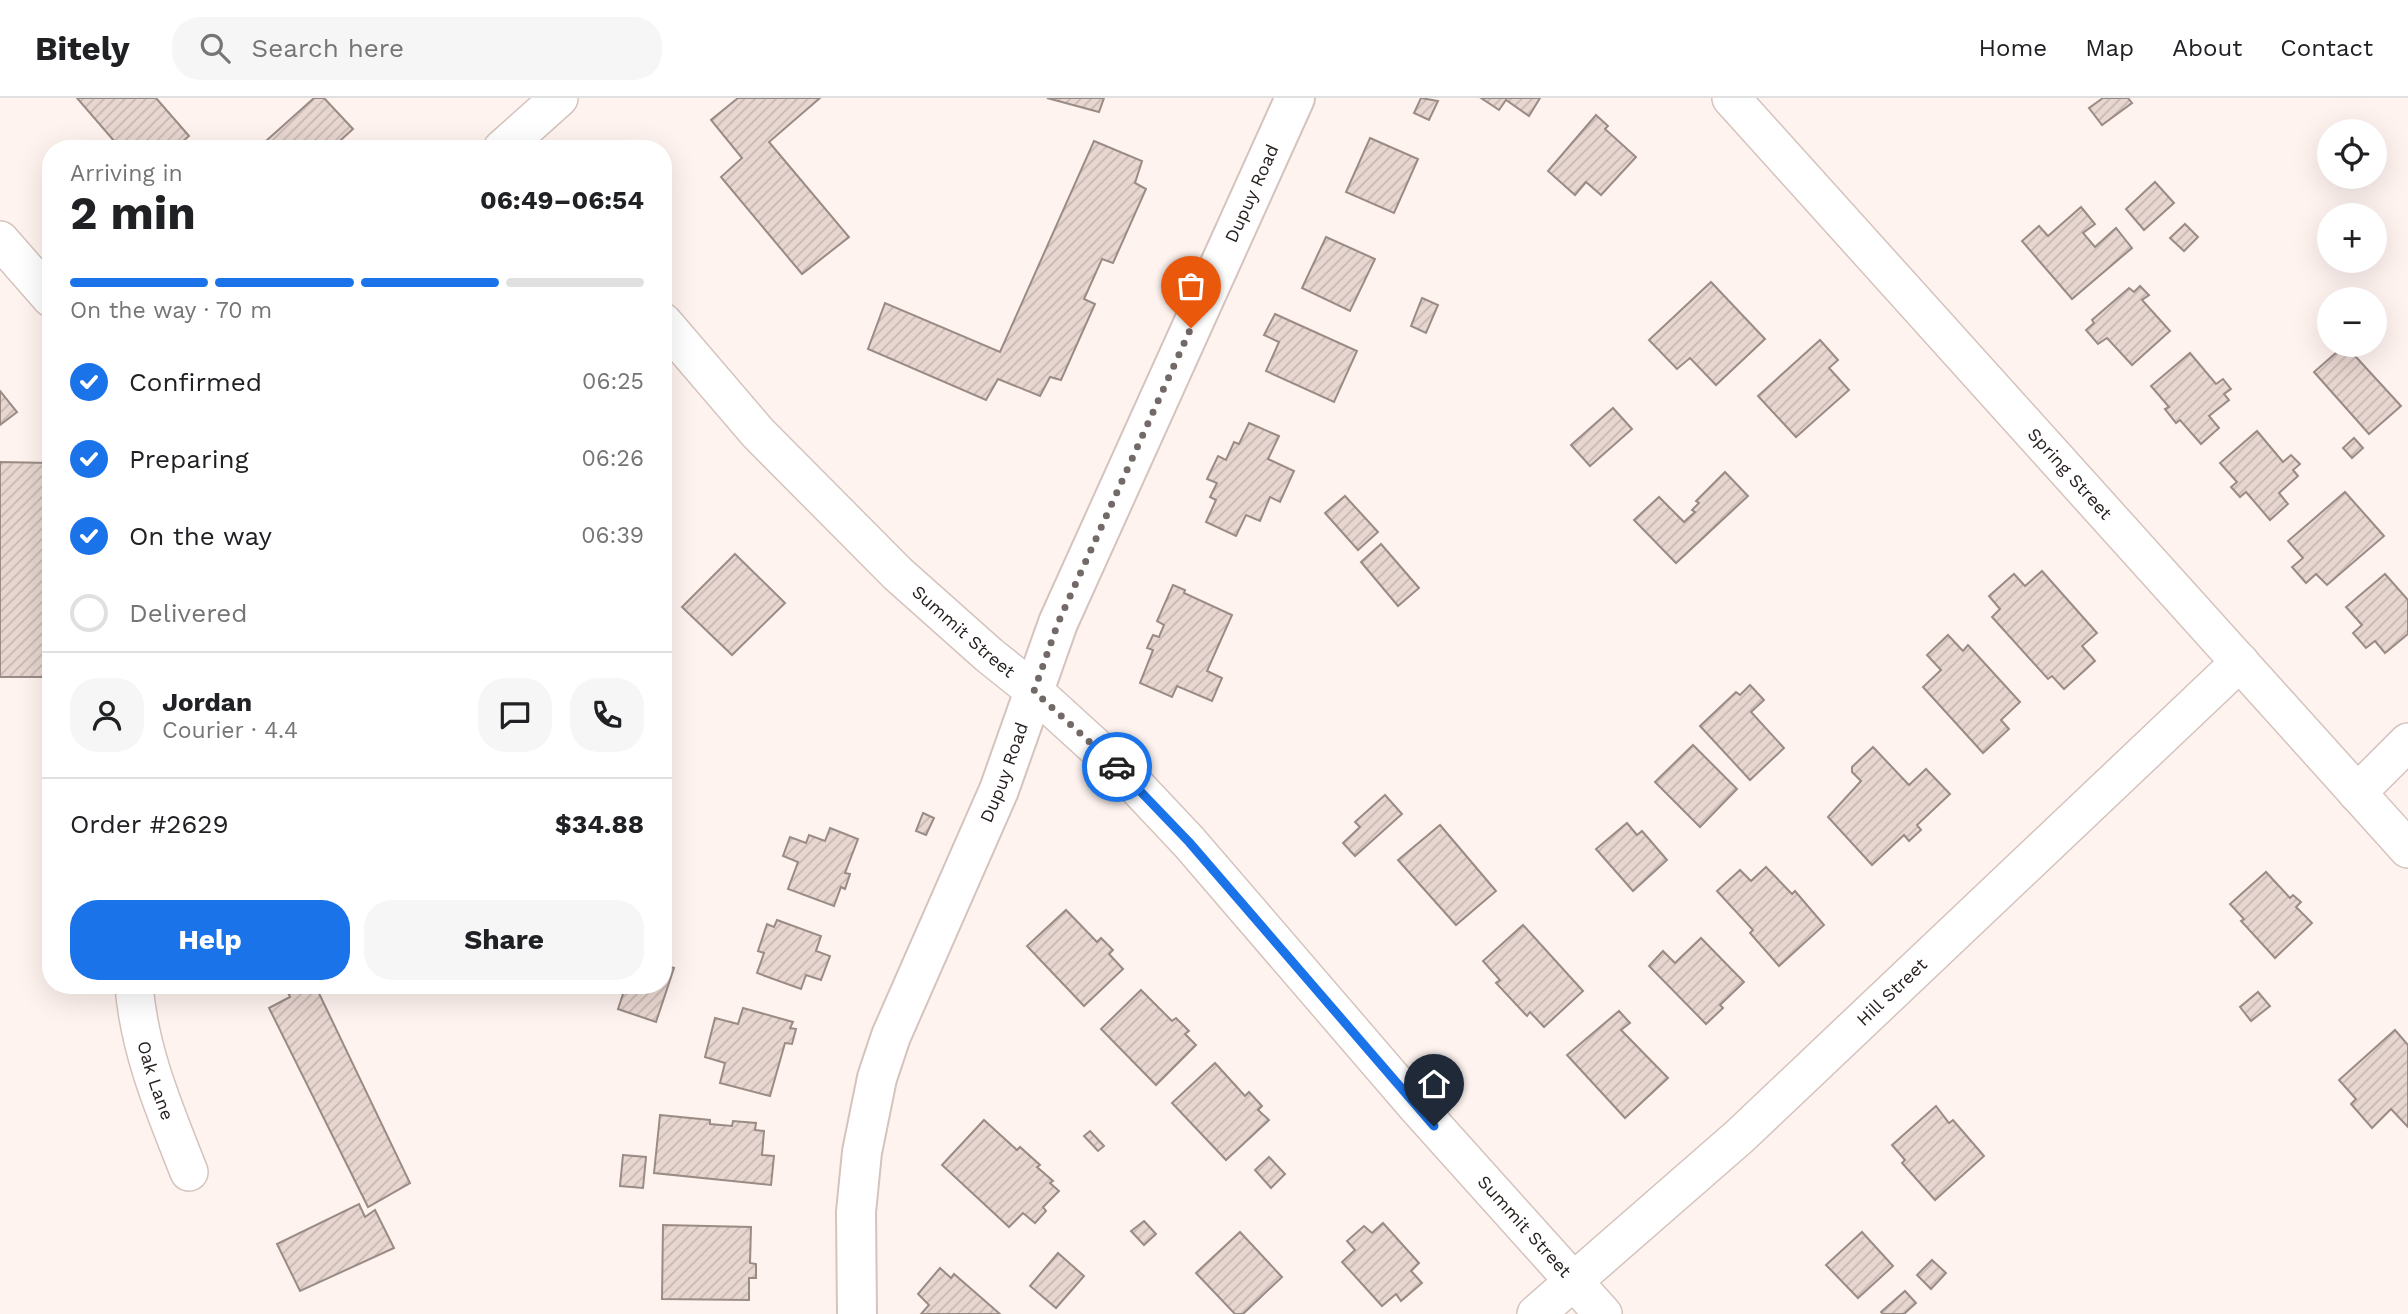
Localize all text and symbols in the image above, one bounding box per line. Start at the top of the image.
search box [172,17,662,80]
text: Bitely [35,29,130,68]
icon: search [196,29,234,67]
text: Search here [252,33,404,63]
text: Home [1979,34,2047,62]
text: Map [2085,34,2134,62]
text: About [2172,34,2242,62]
text: Contact [2280,34,2373,62]
map controls [2317,119,2387,357]
button: locate [2317,119,2387,189]
street label: Dupuy Road [1220,141,1283,246]
text: Arriving in [70,160,183,187]
text: 06:49–06:54 [480,185,644,215]
text: 2 min [70,186,196,240]
button: + [2317,203,2387,273]
pin [1161,256,1221,328]
icon: bag [1172,267,1210,305]
button: − [2317,287,2387,357]
text: On the way · 70 m [70,297,272,324]
icon: check [70,363,108,401]
text: Confirmed [129,367,262,397]
text: 06:25 [582,368,644,395]
street label: Spring Street [2024,423,2117,524]
icon: check [70,440,108,478]
text: Preparing [129,444,249,474]
text: 06:26 [582,445,644,472]
icon: check [70,517,108,555]
text: On the way [129,521,272,551]
text: 06:39 [581,522,644,549]
street label: Summit Street [908,581,1020,682]
text: Delivered [129,598,248,628]
button: person [70,678,144,752]
button: chat [478,678,552,752]
button: phone [570,678,644,752]
text: Jordan [162,687,252,717]
text: Courier · 4.4 [162,717,298,744]
street label: Dupuy Road [975,719,1032,826]
courier [1082,732,1152,802]
icon: car [1098,748,1136,786]
text: Order #2629 [70,809,228,839]
text: $34.88 [555,809,644,839]
button: Help [70,900,350,980]
button: Share [364,900,644,980]
street label: Hill Street [1852,953,1931,1030]
street label: Oak Lane [133,1038,179,1123]
pin [1404,1054,1464,1126]
icon: home [1415,1065,1453,1103]
street label: Summit Street [1474,1171,1576,1282]

